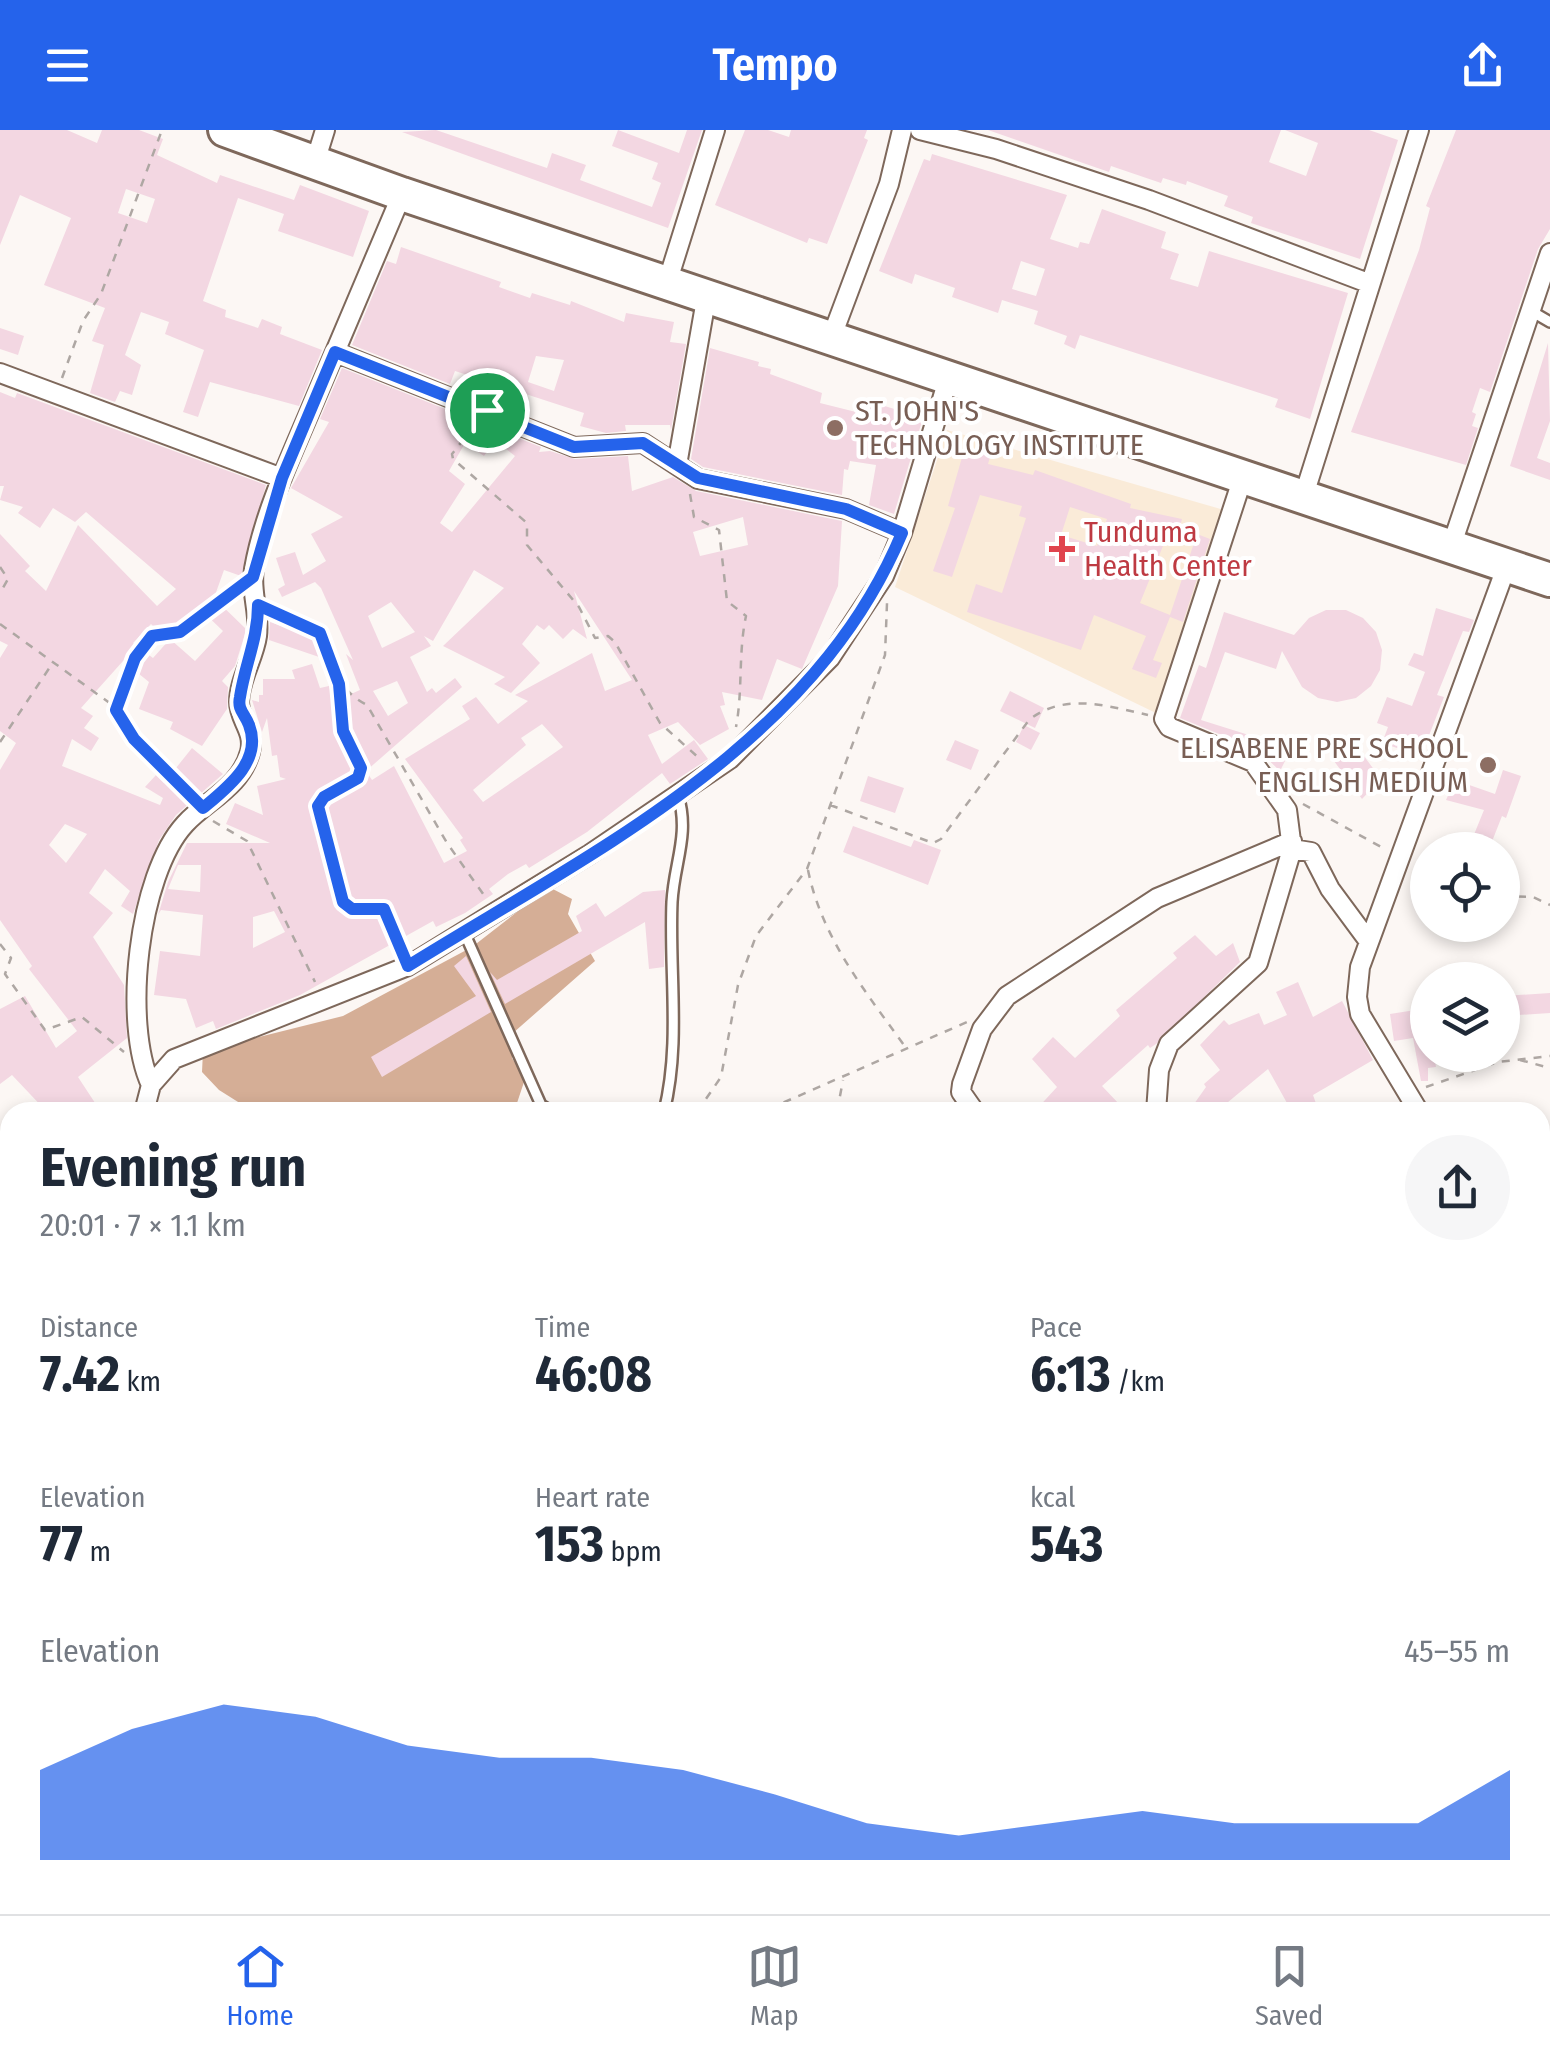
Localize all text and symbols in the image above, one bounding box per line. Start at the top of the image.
icon: menu [40,38,95,93]
text: Tempo [712,38,838,92]
icon: share [1455,38,1510,93]
pin [445,368,530,453]
icon: arrive [460,383,515,438]
place label: ST. JOHN'S TECHNOLOGY INSTITUTE [855,393,1144,463]
marker: ST. JOHN'S TECHNOLOGY INSTITUTE [824,417,846,439]
place label: Tunduma Health Center [1084,514,1252,584]
marker: Tunduma Health Center [1049,536,1075,562]
place label: ELISABENE PRE SCHOOL ENGLISH MEDIUM [1180,730,1468,800]
marker: ELISABENE PRE SCHOOL ENGLISH MEDIUM [1477,754,1499,776]
map controls [1410,832,1520,1072]
button: locate [1410,832,1520,942]
button: layers [1410,962,1520,1072]
text: Evening run [40,1135,306,1201]
button: share [1405,1135,1510,1240]
text: 20:01 · 7 × 1.1 km [40,1206,246,1244]
text: Distance [40,1311,138,1344]
text: Time [535,1311,590,1344]
text: Pace [1030,1311,1082,1344]
text: 7.42 [40,1344,120,1404]
text: 46:08 [535,1344,652,1404]
text: 6:13 [1030,1344,1111,1404]
text: km [120,1365,161,1398]
text: /km [1111,1365,1165,1398]
text: Elevation [40,1481,145,1514]
text: Heart rate [535,1481,650,1514]
text: kcal [1030,1481,1075,1514]
text: 77 [40,1514,83,1574]
text: 153 [535,1514,604,1574]
text: 543 [1030,1514,1103,1574]
text: m [83,1535,111,1568]
text: bpm [604,1535,662,1568]
text: Elevation [40,1632,160,1670]
text: 45–55 m [1404,1632,1510,1670]
tab: Home [227,1939,294,2032]
tab: Map [747,1939,802,2032]
tab: Saved [1255,1939,1323,2032]

